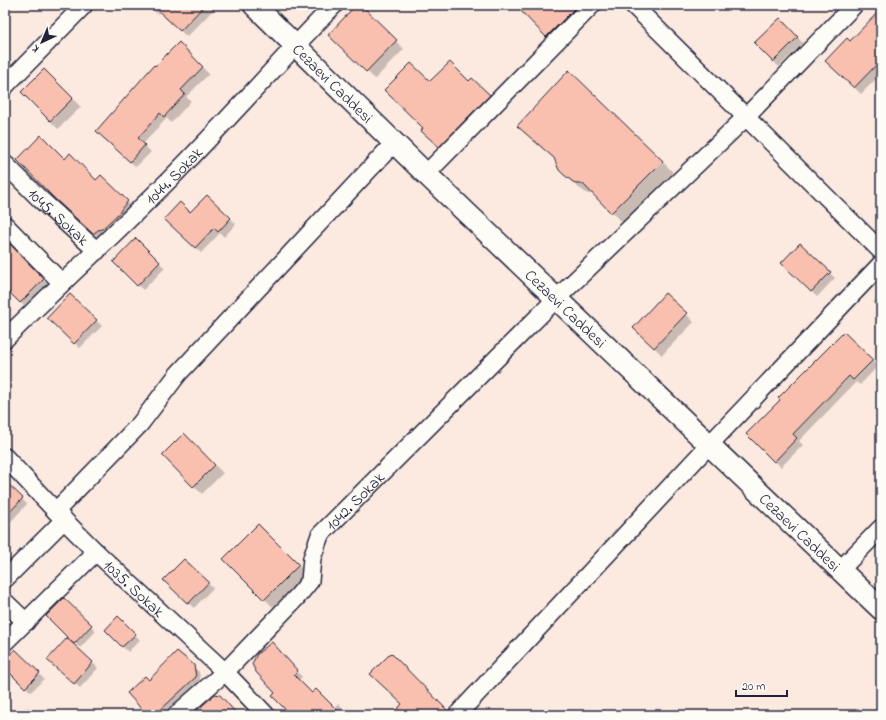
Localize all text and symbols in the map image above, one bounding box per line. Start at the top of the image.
north arrow [22,22,62,62]
street label: Cezaevi Caddesi [286,39,378,130]
text: K [28,40,43,56]
street label: 1044. Sokak [141,141,210,211]
street label: 1045. Sokak [21,183,94,253]
street label: Cezaevi Caddesi [518,264,611,355]
street label: 1042. Sokak [321,466,391,537]
street label: Cezaevi Caddesi [753,488,845,578]
street label: 1035. Sokak [97,555,170,624]
scale bar [736,672,787,698]
text: 20 m [742,678,765,696]

